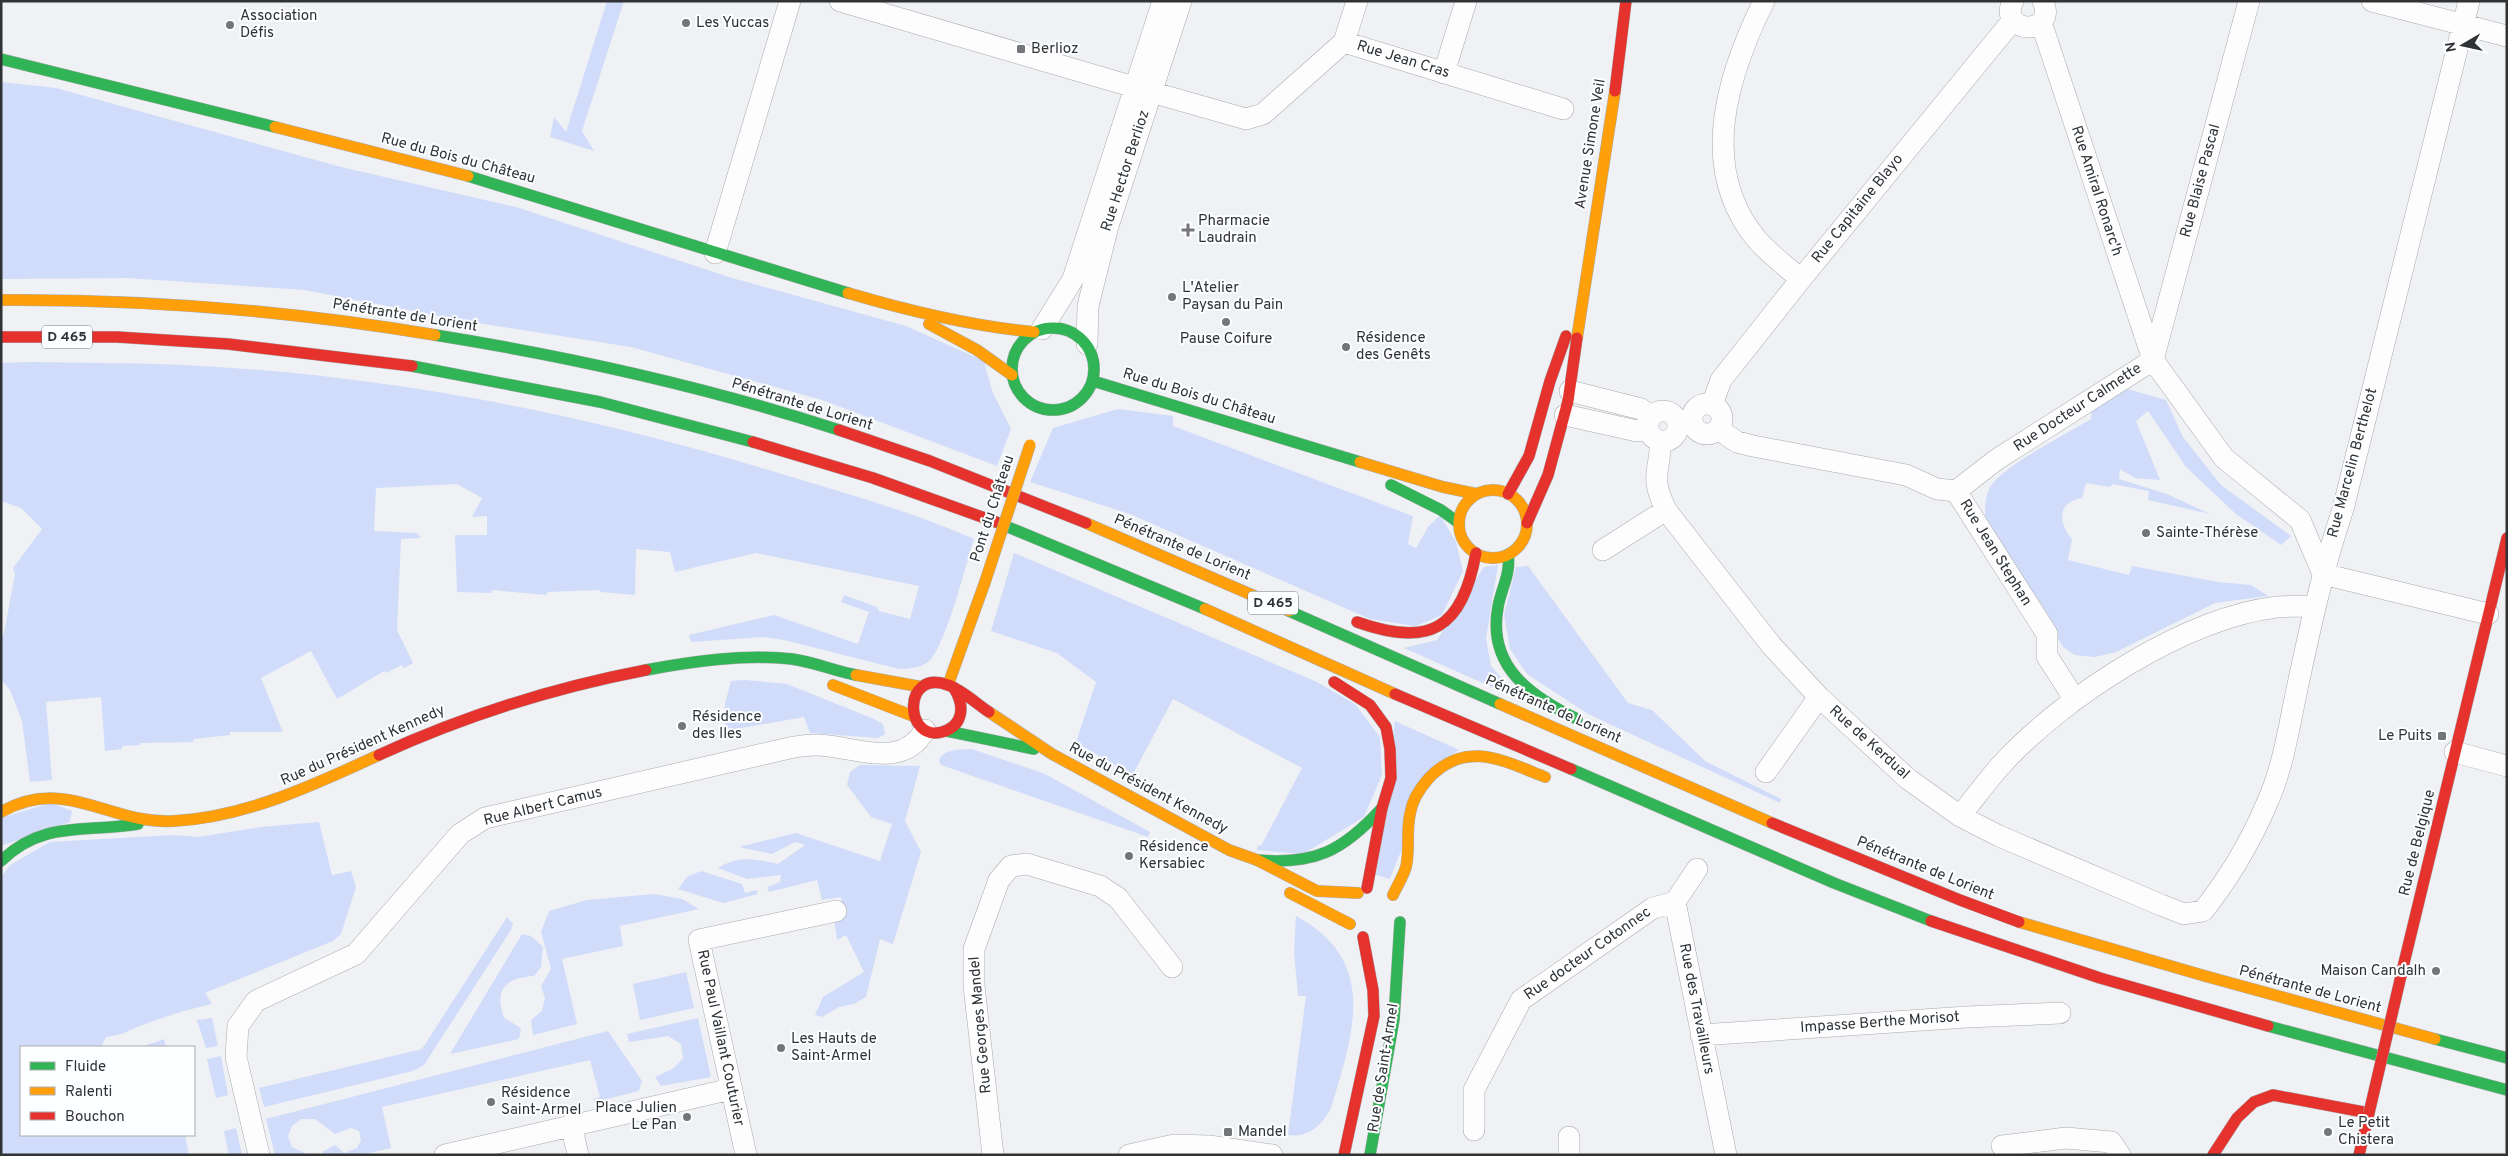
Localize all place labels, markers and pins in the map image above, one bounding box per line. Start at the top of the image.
place label: Association Défis [240,7,318,43]
place label: Les Yuccas [696,14,769,33]
marker: Les Yuccas [680,17,692,29]
marker: Association Défis [224,19,236,31]
place label: Berlioz [1031,40,1079,59]
marker: Berlioz [1015,43,1027,55]
place label: Pharmacie Laudrain [1198,212,1270,248]
marker: Pharmacie Laudrain [1182,224,1194,236]
place label: L'Atelier Paysan du Pain [1182,279,1283,315]
marker: L'Atelier Paysan du Pain [1166,291,1178,303]
marker: Pause Coifure [1220,316,1232,328]
place label: Résidence des Genêts [1356,329,1431,365]
place label: Pause Coifure [1180,330,1272,349]
marker: Résidence des Genêts [1340,341,1352,353]
place label: Sainte-Thérèse [2156,524,2258,543]
marker: Sainte-Thérèse [2140,527,2152,539]
place label: Résidence des Iles [692,708,762,744]
marker: Résidence des Iles [676,720,688,732]
place label: Le Puits [2378,727,2432,746]
marker: Le Puits [2436,730,2448,742]
place label: Résidence Kersabiec [1139,838,1209,874]
marker: Résidence Kersabiec [1123,850,1135,862]
place label: Maison Candalh [2320,962,2426,981]
marker: Maison Candalh [2430,965,2442,977]
place label: Les Hauts de Saint-Armel [791,1030,877,1066]
marker: Les Hauts de Saint-Armel [775,1042,787,1054]
place label: Résidence Saint-Armel [501,1084,582,1120]
marker: Résidence Saint-Armel [485,1096,497,1108]
place label: Place Julien Le Pan [595,1099,677,1135]
marker: Place Julien Le Pan [681,1111,693,1123]
place label: Le Petit Chistera [2338,1114,2394,1150]
place label: Mandel [1238,1123,1287,1142]
marker: Mandel [1222,1126,1234,1138]
marker: Le Petit Chistera [2322,1126,2334,1138]

